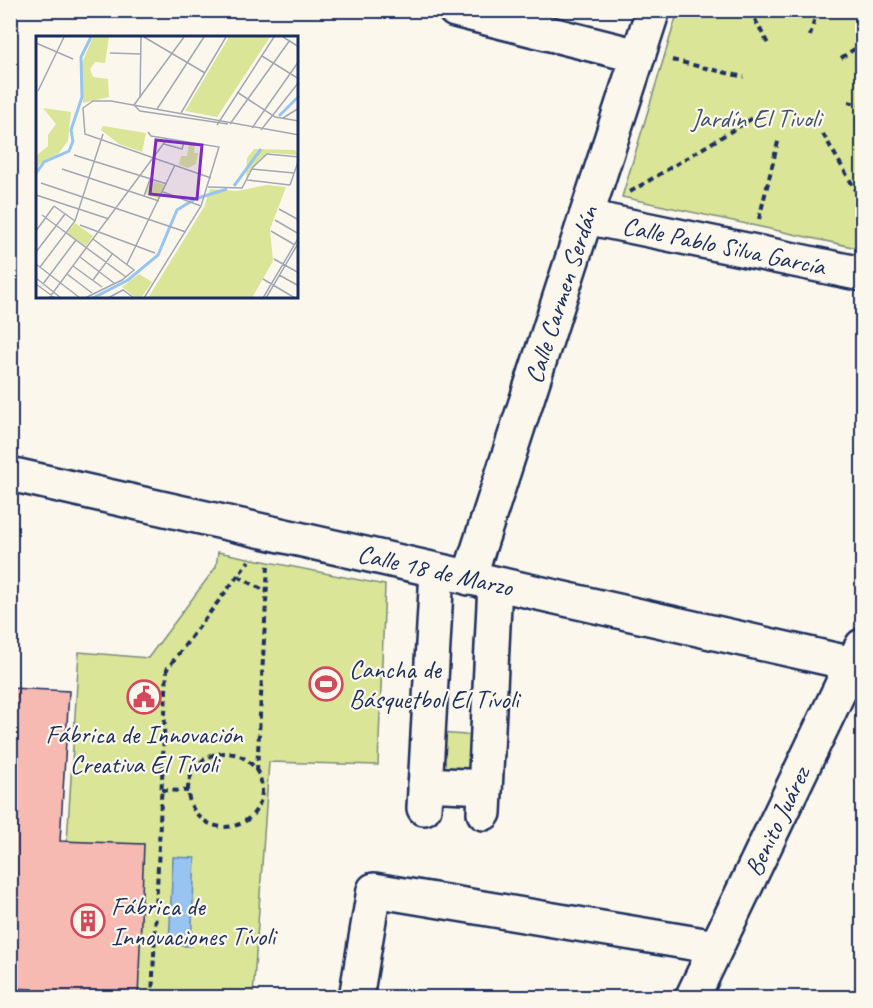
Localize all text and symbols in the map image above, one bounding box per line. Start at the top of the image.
inset map [36,36,298,298]
park label: Jardín El Tivoli [689,102,824,135]
street label: Calle Carmen Serdán [517,200,605,387]
street label: Calle Pablo Silva García [620,209,830,283]
street label: Calle 18 de Marzo [355,536,518,604]
place label: Cancha de Básquetbol El Tívoli [349,653,522,716]
sports icon: Cancha de Básquetbol El Tívoli [308,666,344,702]
public building icon: Fábrica de Innovación Creativa El Tívoli [126,679,162,715]
place label: Fábrica de Innovación Creativa El Tívoli [45,718,244,781]
street label: Benito Juárez [736,759,818,881]
place label: Fábrica de Innovaciones Tívoli [111,890,278,953]
building icon: Fábrica de Innovaciones Tívoli [70,903,106,939]

